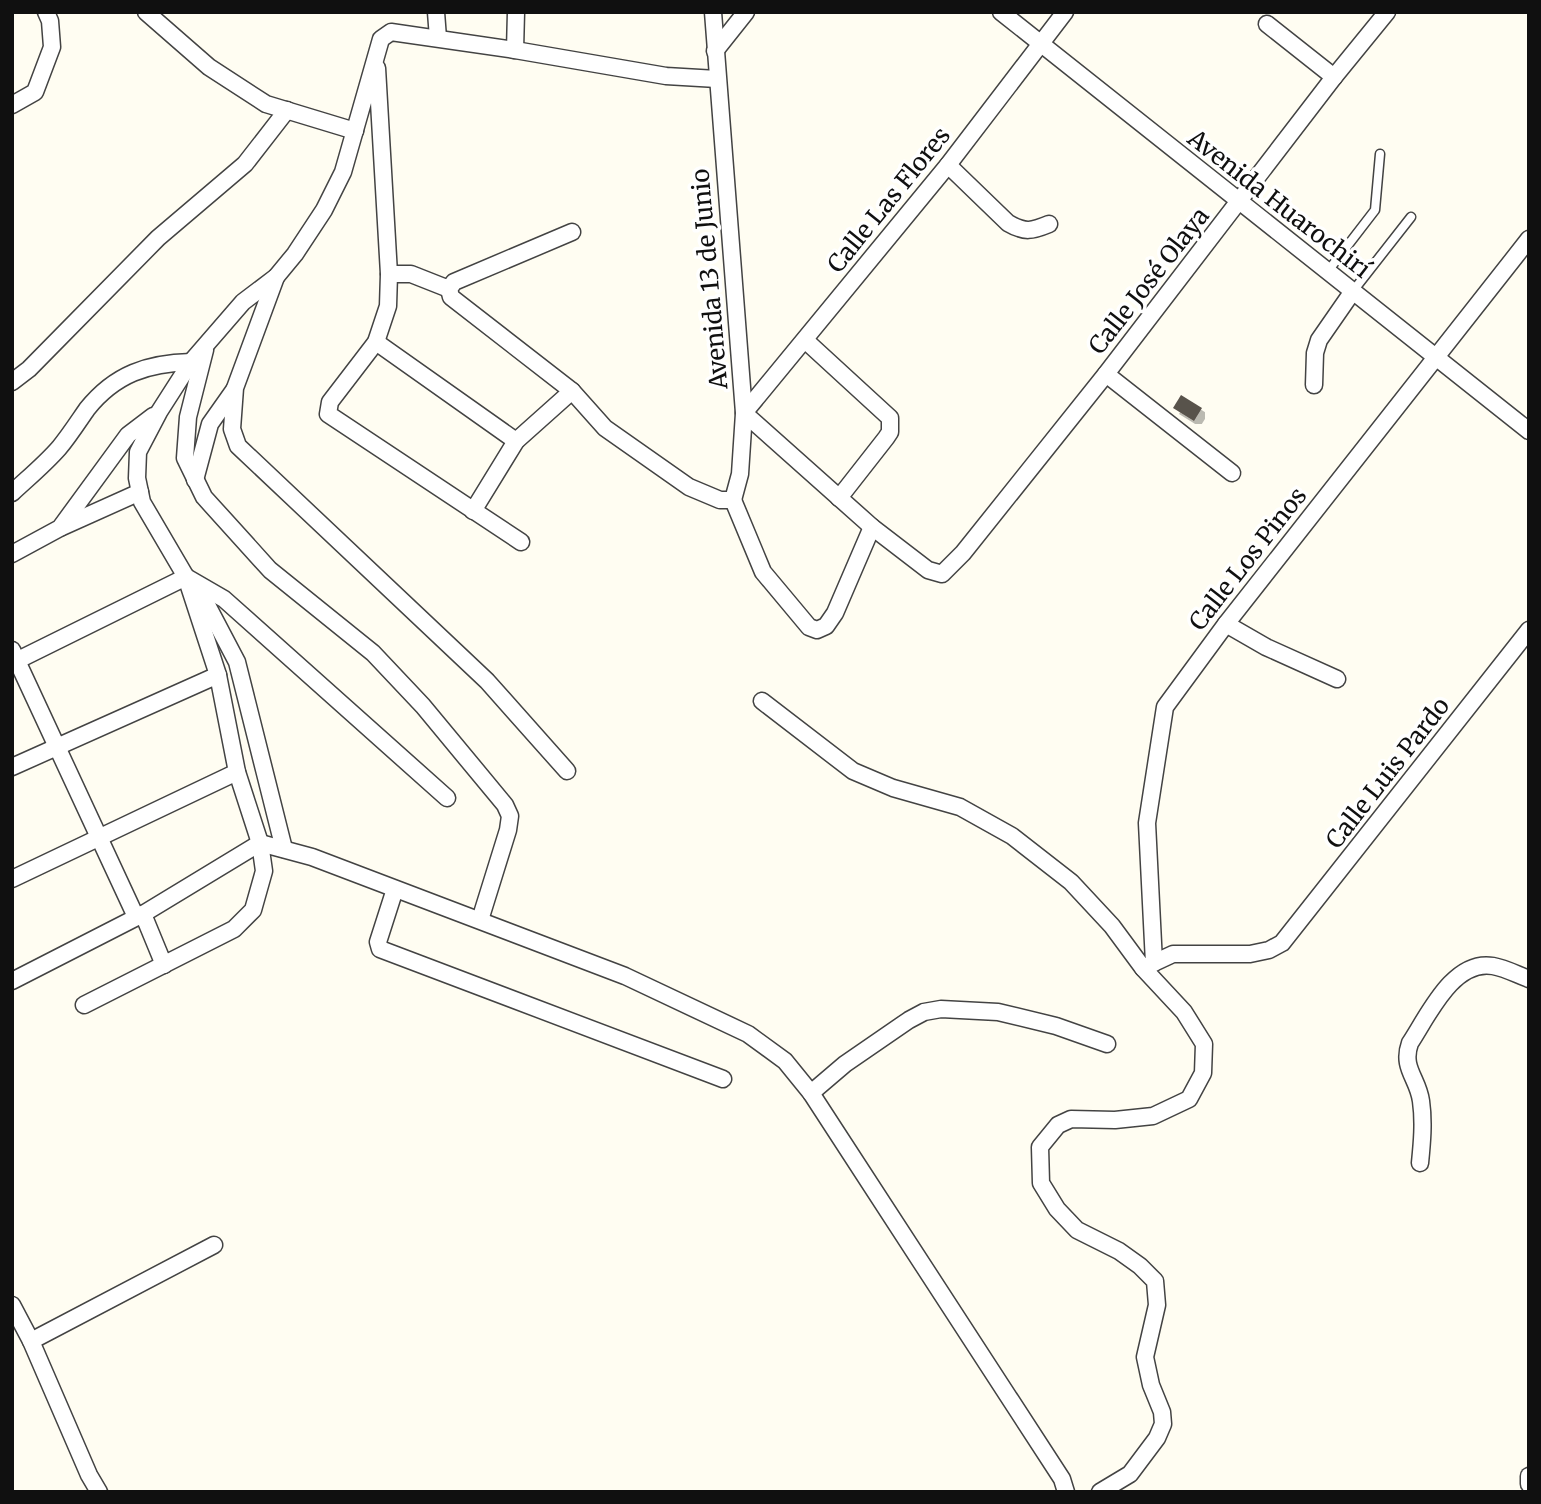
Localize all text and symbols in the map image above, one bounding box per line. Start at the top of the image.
street label: Calle Las Flores [820,120,957,279]
street label: Avenida Huarochirí [1181,122,1378,285]
street label: Avenida 13 de Junio [684,168,735,392]
street label: Calle José Olaya [1082,201,1216,360]
street label: Calle Los Pinos [1182,481,1313,637]
street label: Calle Luis Pardo [1319,691,1456,854]

